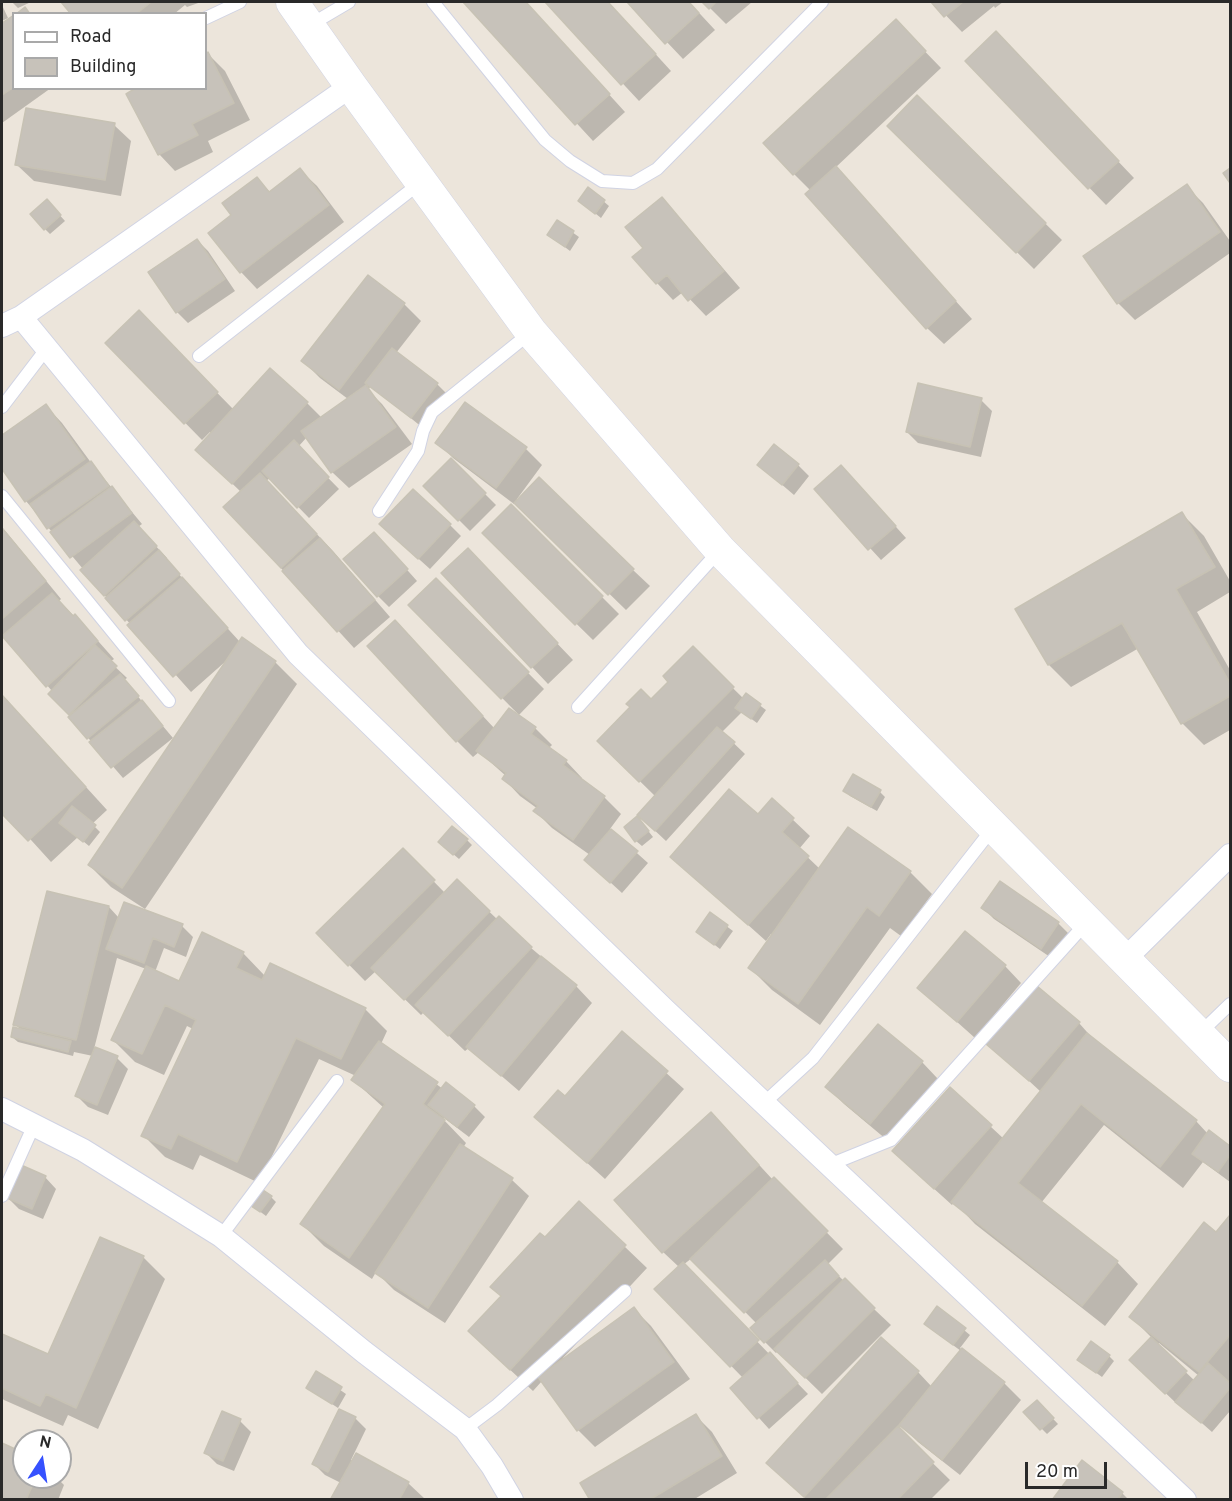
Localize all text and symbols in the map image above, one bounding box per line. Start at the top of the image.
legend [12,12,207,90]
text: Road [70,26,112,49]
text: Building [70,56,136,79]
north arrow [12,1429,72,1489]
text: N [38,1432,53,1454]
scale bar [1028,1450,1110,1488]
text: 20 m [1036,1461,1078,1484]

